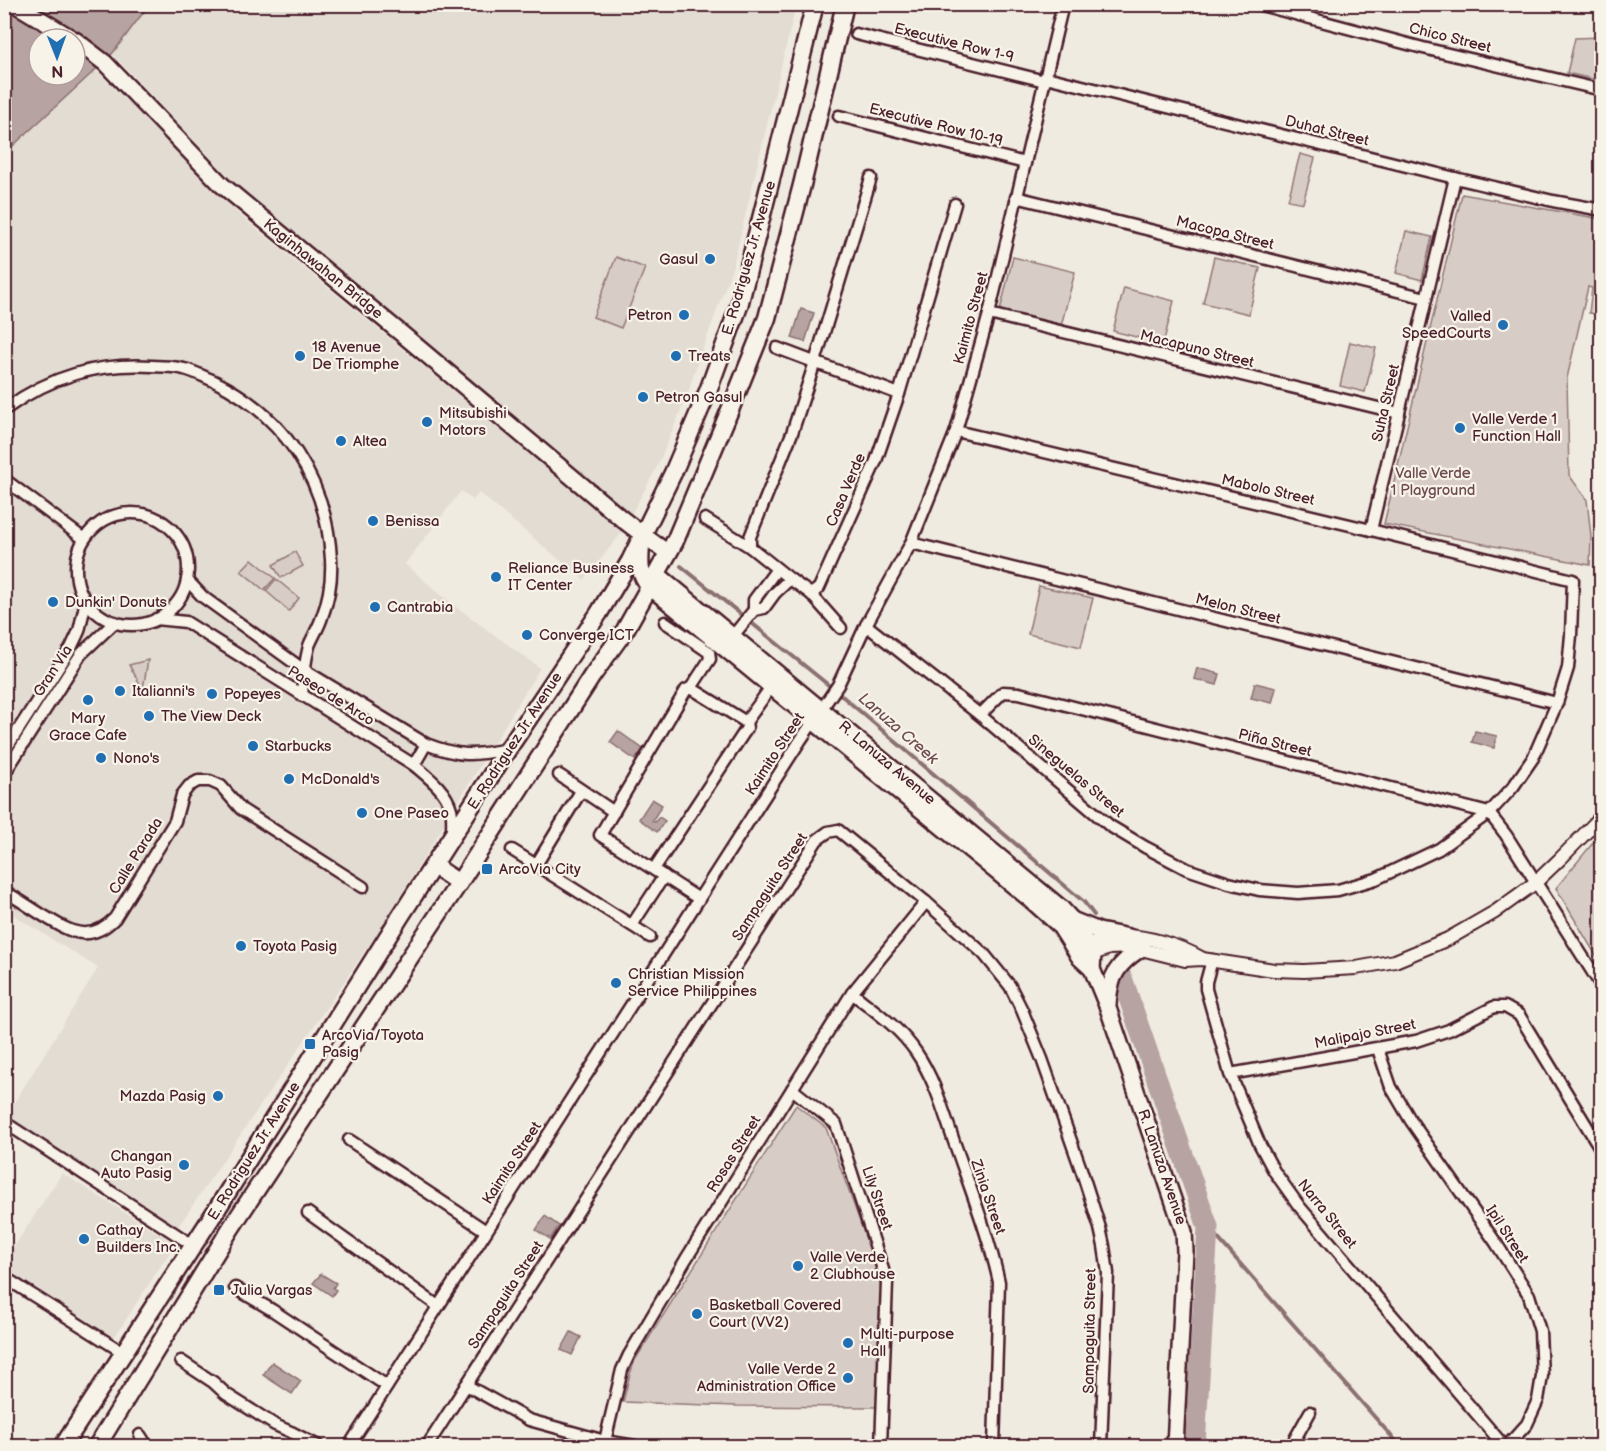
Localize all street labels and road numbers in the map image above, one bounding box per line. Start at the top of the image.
street label: Executive Row 1-9 [892,19,1016,67]
street label: Chico Street [1407,19,1493,57]
street label: Executive Row 10-19 [867,99,1005,151]
street label: Duhat Street [1283,111,1371,151]
street label: E. Rodriguez Jr. Avenue [718,178,780,337]
street label: Macopa Street [1174,212,1276,254]
street label: Kaginhawahan Bridge [259,215,387,323]
street label: Kaimito Street [950,269,993,366]
street label: Macapuno Street [1138,326,1256,372]
street label: Suha Street [1368,362,1404,444]
street label: Casa Verde [822,450,870,530]
street label: Mabolo Street [1220,470,1317,510]
street label: Melon Street [1193,589,1283,629]
street label: Gran Via [29,641,77,701]
street label: Paseo de Arco [284,662,378,730]
street label: E. Rodriguez Jr. Avenue [463,669,567,813]
street label: Kaimito Street [741,709,809,799]
street label: R. Lanuza Avenue [835,717,939,809]
street label: Piña Street [1236,725,1314,761]
street label: Sineguelas Street [1024,730,1128,822]
street label: Calle Parada [105,814,167,898]
street label: Sampaguita Street [728,829,812,945]
street label: Malipajo Street [1313,1015,1418,1053]
street label: E. Rodriguez Jr. Avenue [204,1078,304,1224]
street label: R. Lanuza Avenue [1133,1107,1191,1227]
street label: Rosas Street [703,1112,765,1196]
street label: Kaimito Street [478,1118,546,1208]
street label: Zinia Street [966,1156,1010,1237]
street label: Lily Street [857,1164,897,1233]
street label: Narra Street [1293,1175,1361,1253]
street label: Ipil Street [1481,1202,1533,1267]
street label: Sampaguita Street [464,1237,548,1353]
street label: Sampaguita Street [1079,1268,1101,1394]

